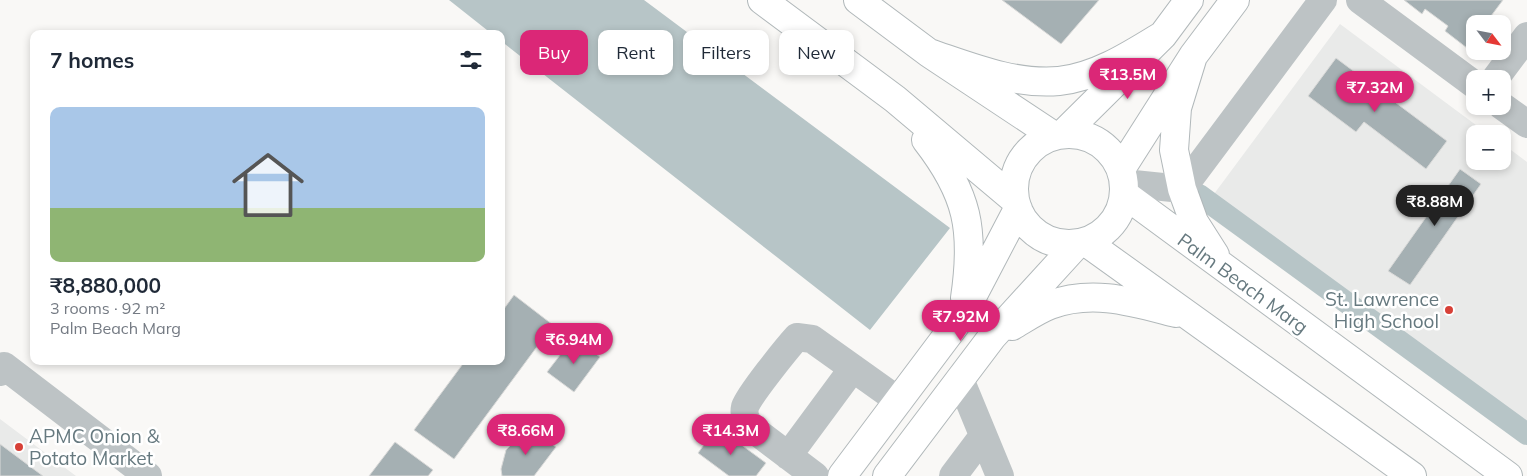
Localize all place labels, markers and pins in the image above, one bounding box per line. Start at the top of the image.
pin: ₹13.5M [1087,58,1169,100]
pin: ₹7.32M [1334,70,1416,113]
pin: ₹8.88M [1394,184,1476,227]
place label: St. Lawrence High School [1325,287,1439,333]
pin: ₹7.92M [920,300,1002,342]
marker: St. Lawrence High School [1443,304,1455,316]
pin: ₹6.94M [533,322,615,365]
pin: ₹8.66M [485,414,567,456]
pin: ₹14.3M [690,414,772,456]
place label: APMC Onion & Potato Market [29,424,161,470]
marker: APMC Onion & Potato Market [13,441,25,453]

